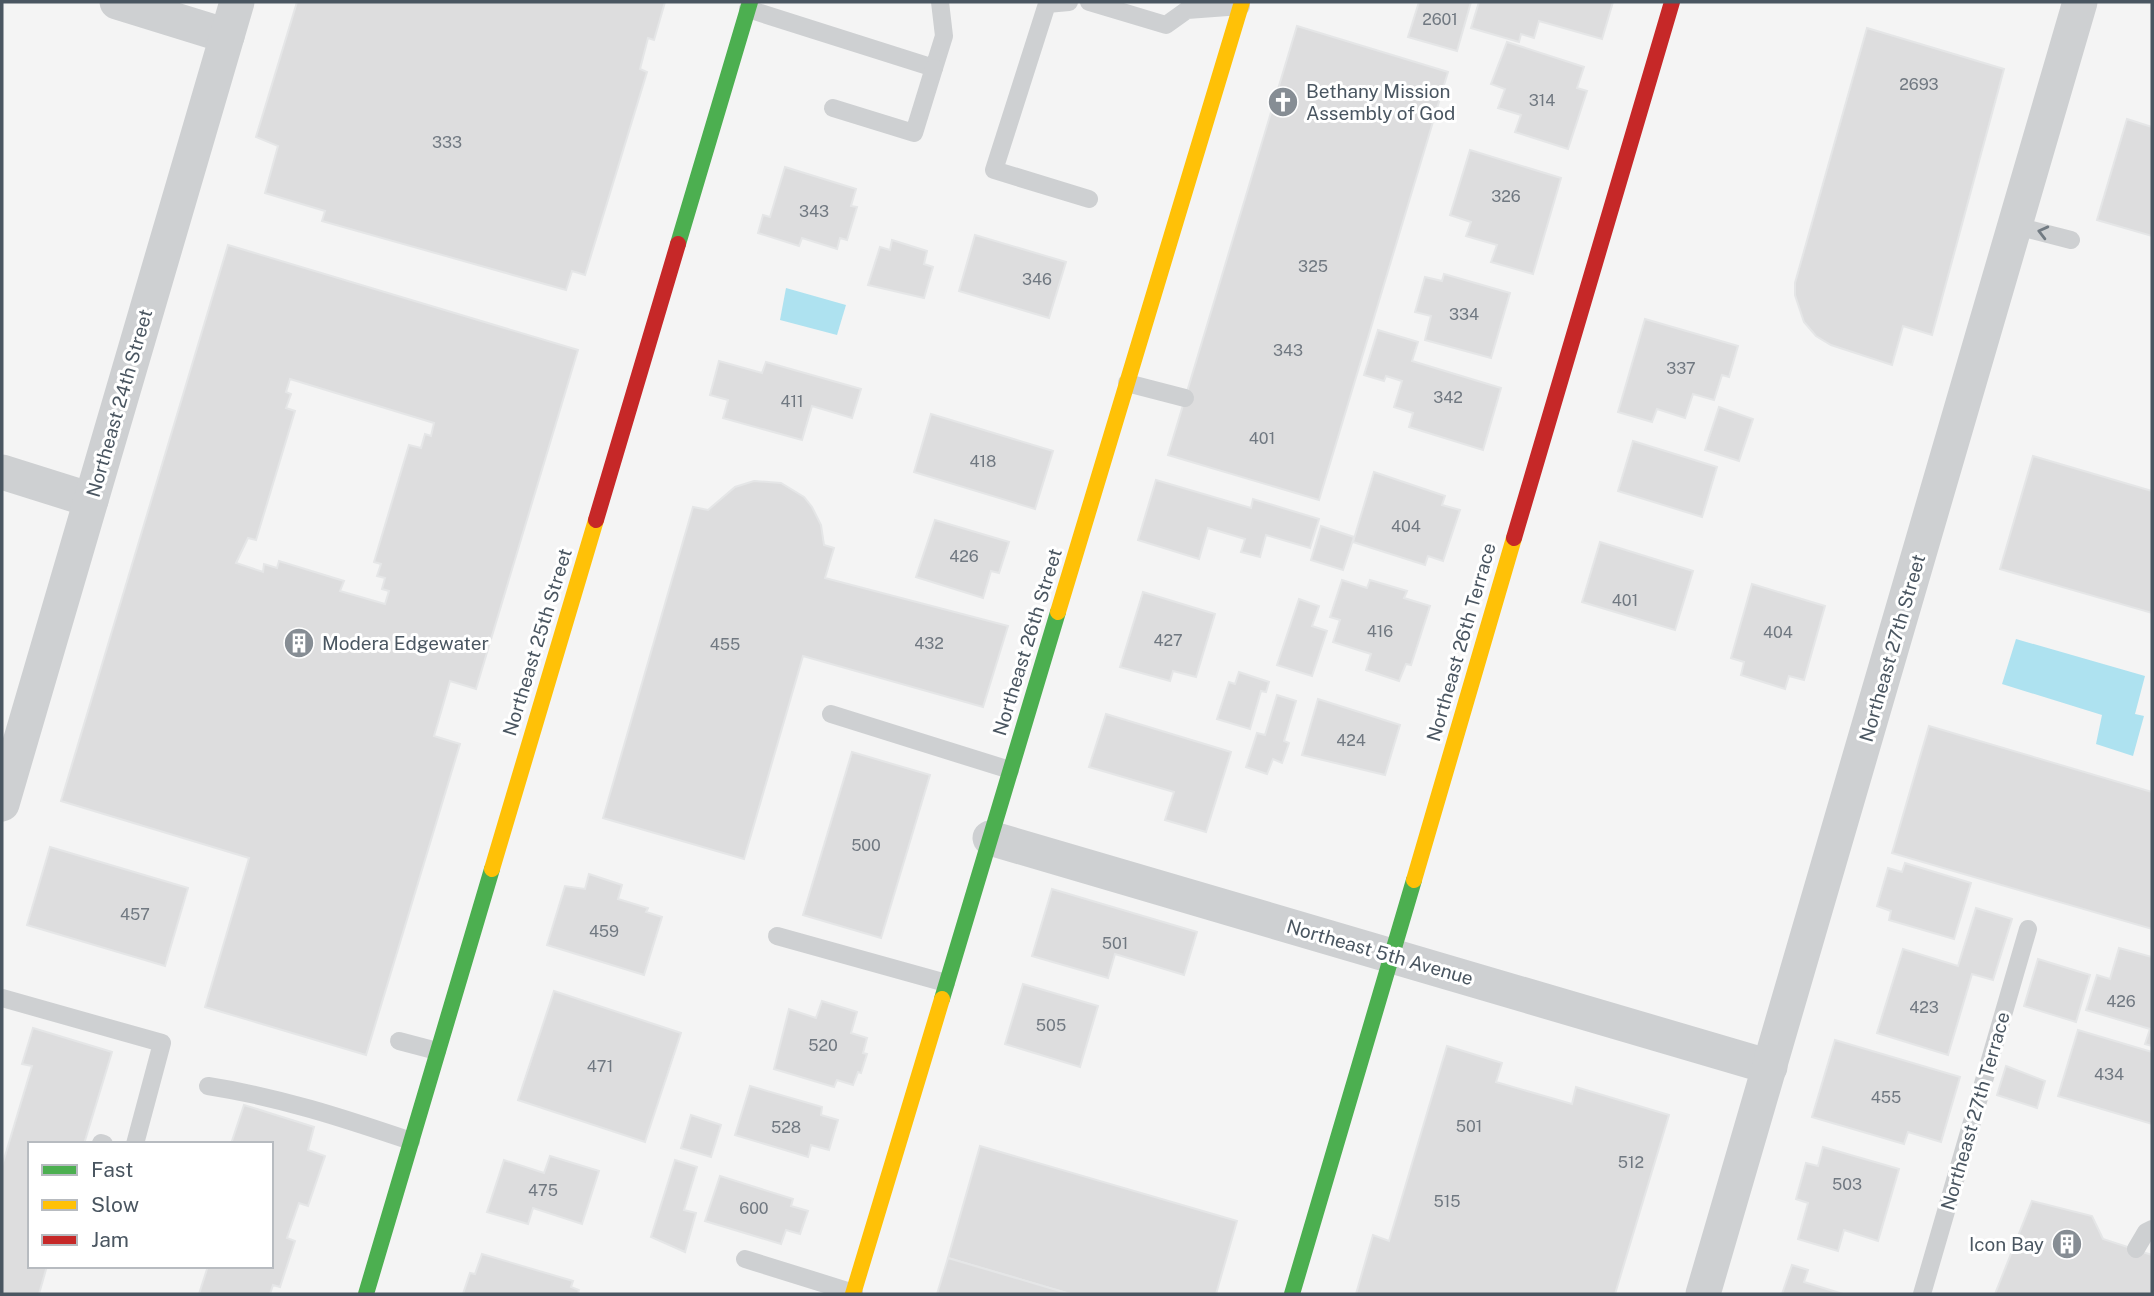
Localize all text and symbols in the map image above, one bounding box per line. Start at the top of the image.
house number: 2601 [1422,10,1458,29]
house number: 2693 [1899,75,1939,94]
place label: Bethany Mission Assembly of God [1306,80,1455,124]
church icon: Bethany Mission Assembly of God [1266,85,1300,119]
house number: 314 [1529,91,1555,110]
house number: 333 [432,133,462,152]
house number: 326 [1491,187,1521,206]
house number: 343 [799,202,829,221]
one-way arrow [2037,226,2049,240]
house number: 325 [1298,257,1328,276]
house number: 346 [1022,270,1052,289]
house number: 334 [1449,305,1479,324]
street label: Northeast 24th Street [82,306,156,500]
house number: 343 [1273,341,1303,360]
house number: 337 [1666,359,1696,378]
house number: 342 [1433,388,1463,407]
house number: 411 [780,392,804,411]
house number: 401 [1249,429,1275,448]
house number: 418 [970,452,996,471]
house number: 404 [1391,517,1421,536]
street label: Northeast 26th Terrace [1422,540,1500,744]
street label: Northeast 25th Street [498,546,576,738]
street label: Northeast 26th Street [988,546,1066,738]
house number: 426 [949,547,979,566]
street label: Northeast 27th Street [1855,552,1929,744]
house number: 401 [1612,591,1638,610]
house number: 416 [1367,622,1393,641]
house number: 404 [1763,623,1793,642]
building icon: Modera Edgewater [282,626,316,660]
house number: 427 [1153,631,1183,650]
place label: Modera Edgewater [322,632,489,654]
house number: 432 [914,634,944,653]
house number: 455 [710,635,740,654]
house number: 424 [1336,731,1366,750]
house number: 500 [851,836,881,855]
house number: 457 [120,905,150,924]
street label: Northeast 5th Avenue [1284,915,1476,989]
house number: 459 [589,922,619,941]
house number: 501 [1102,934,1128,953]
house number: 426 [2106,992,2136,1011]
house number: 423 [1909,998,1939,1017]
street label: Northeast 27th Terrace [1936,1009,2014,1213]
house number: 505 [1036,1016,1066,1035]
house number: 520 [808,1036,838,1055]
house number: 471 [587,1057,613,1076]
house number: 434 [2094,1065,2124,1084]
house number: 455 [1871,1088,1901,1107]
house number: 501 [1456,1117,1482,1136]
house number: 528 [771,1118,801,1137]
legend [28,1142,273,1268]
house number: 512 [1618,1153,1644,1172]
text: Fast [91,1157,133,1182]
house number: 503 [1832,1175,1862,1194]
house number: 475 [528,1181,558,1200]
text: Slow [91,1192,139,1217]
house number: 515 [1433,1192,1461,1211]
house number: 600 [739,1199,769,1218]
text: Jam [91,1227,129,1252]
building icon: Icon Bay [2050,1227,2084,1261]
place label: Icon Bay [1969,1233,2044,1255]

